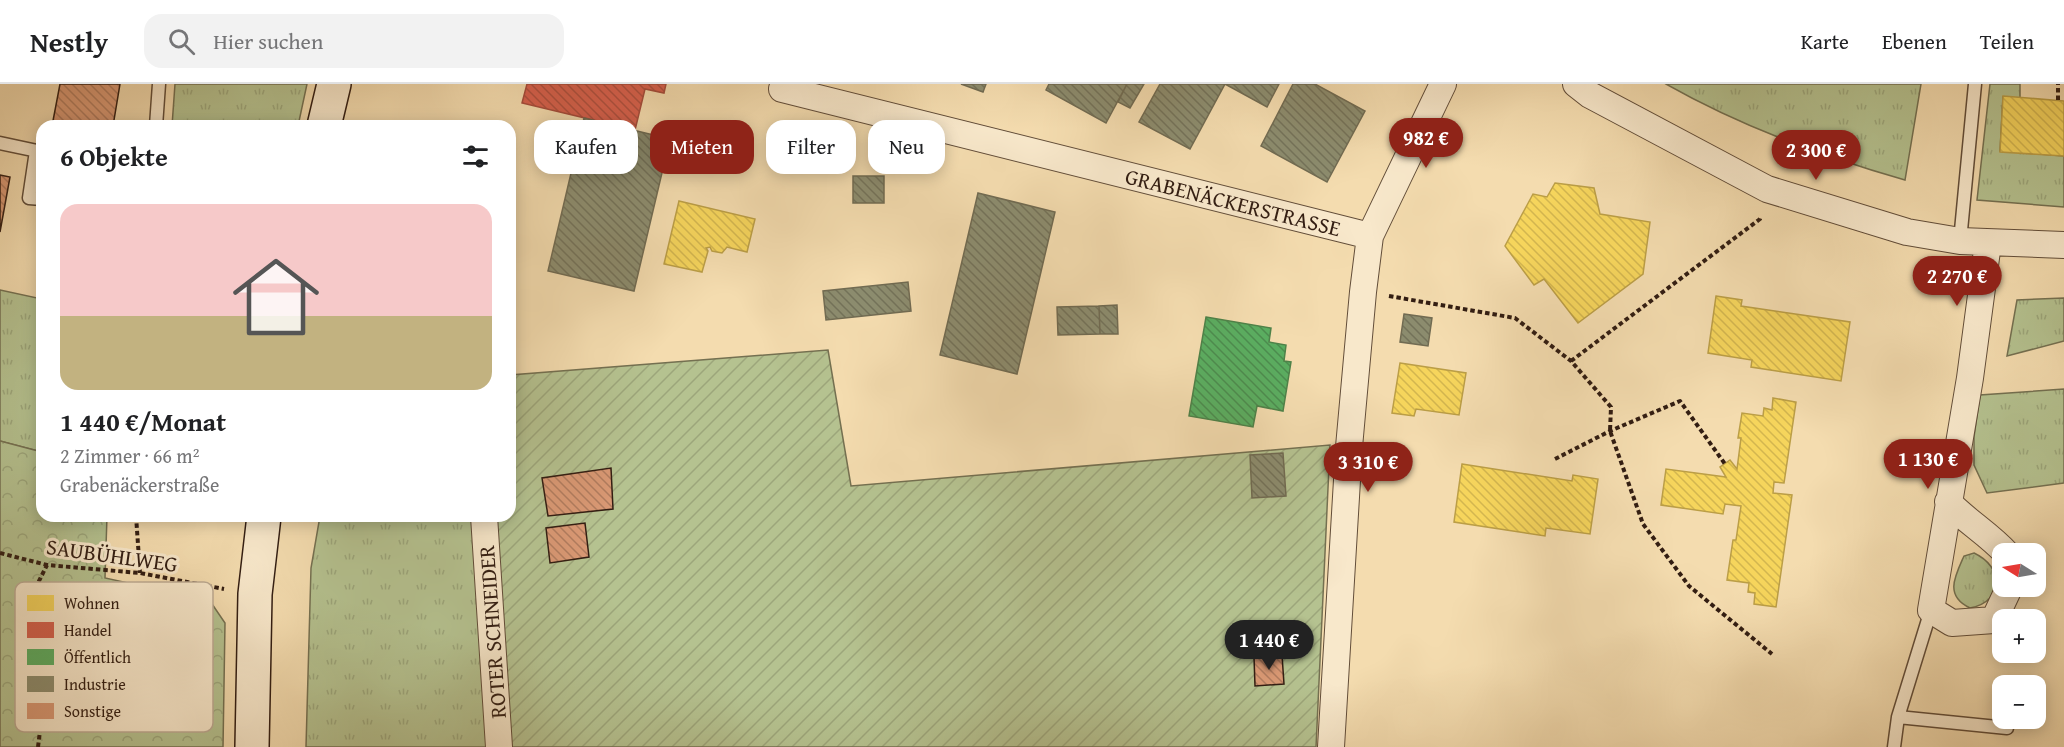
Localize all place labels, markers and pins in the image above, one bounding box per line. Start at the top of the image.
pin: 982 € [1384,118,1468,169]
pin: 2 300 € [1761,130,1871,181]
pin: 2 270 € [1902,256,2012,307]
pin: 1 130 € [1873,439,1983,490]
pin: 3 310 € [1313,442,1423,493]
pin: 1 440 € [1214,620,1324,671]

